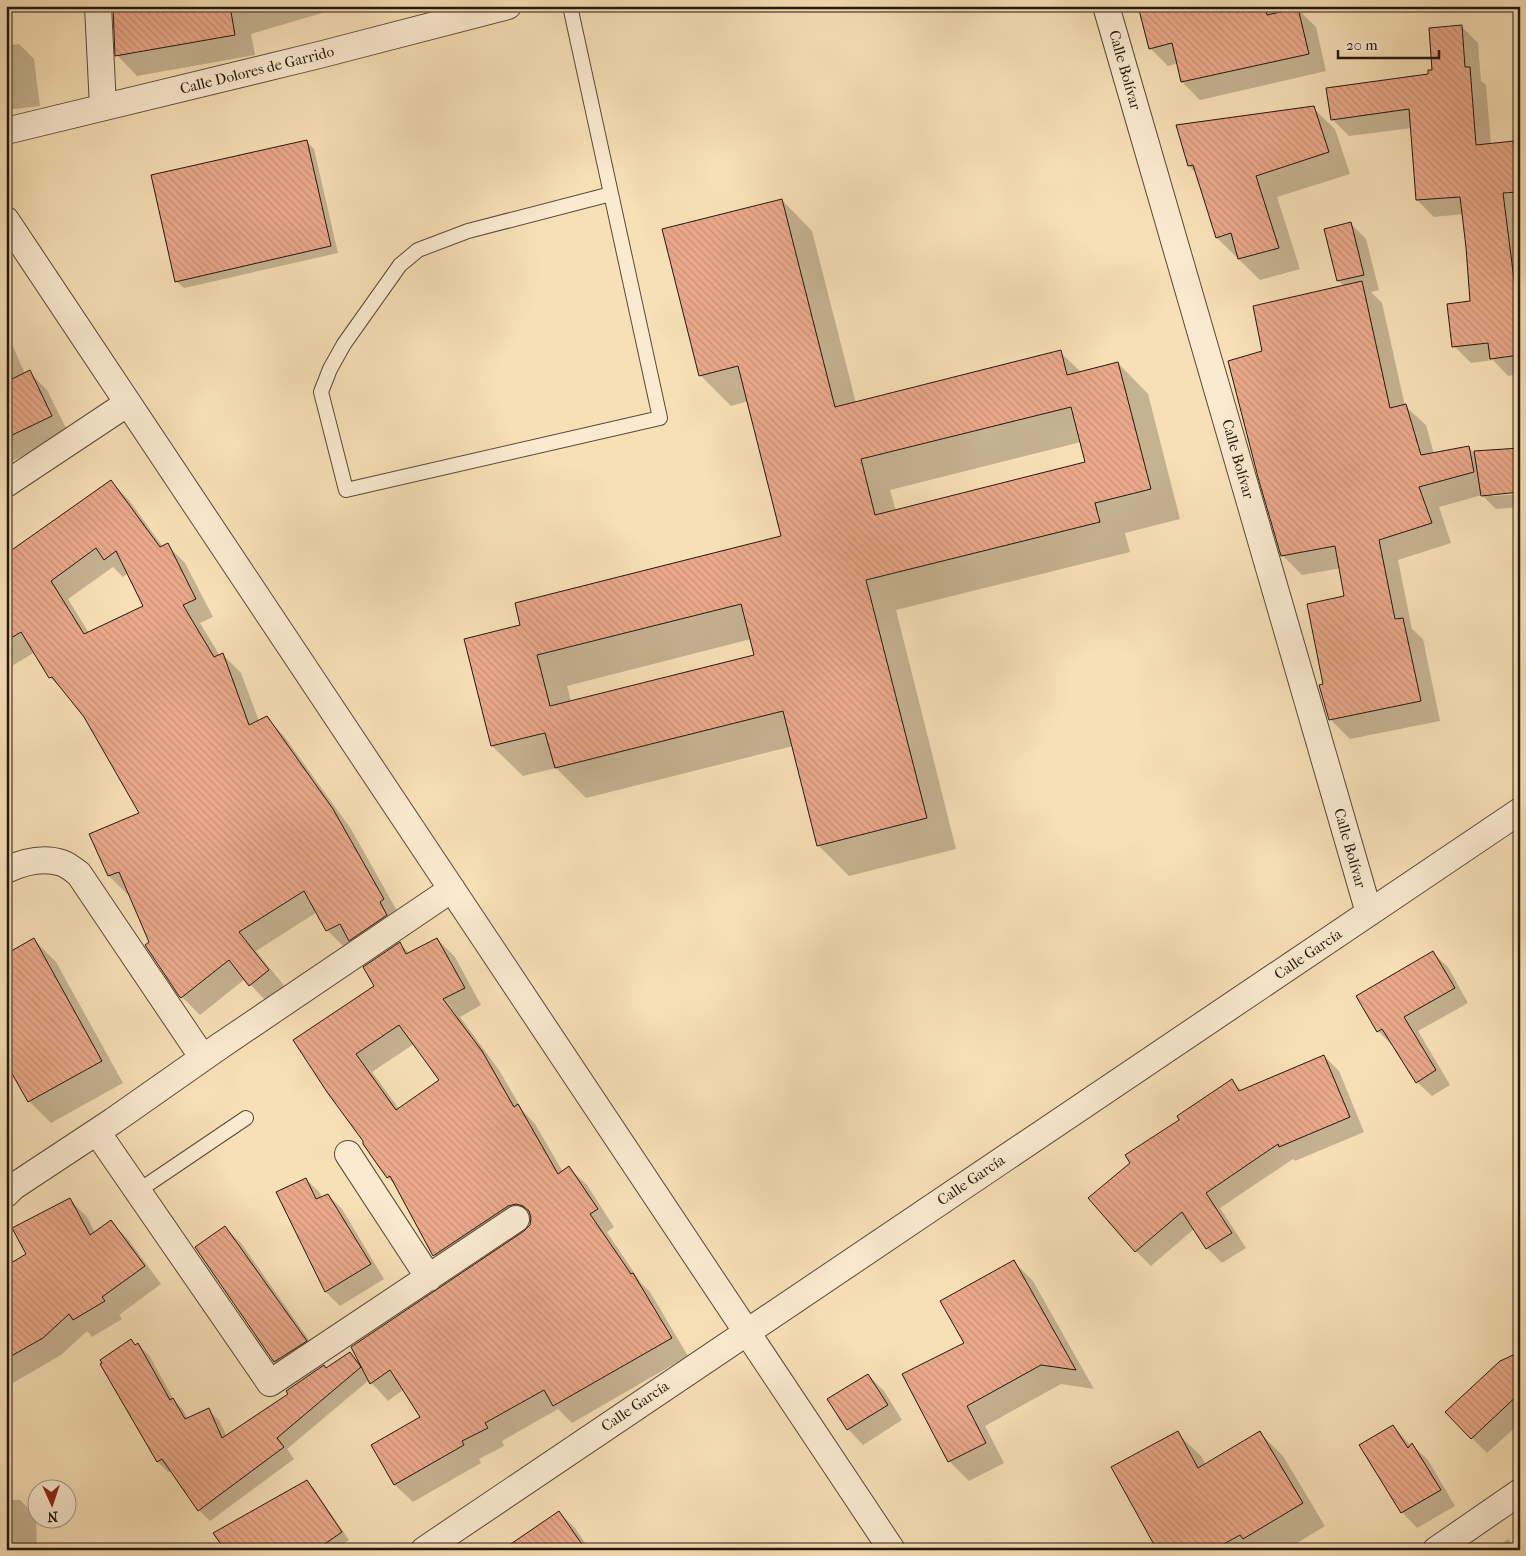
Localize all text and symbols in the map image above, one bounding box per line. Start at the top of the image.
street label: Calle Bolívar [1105,28,1145,113]
scale bar [1338,28,1440,60]
text: 20 m [1346,36,1378,54]
street label: Calle Dolores de Garrido [178,42,336,98]
street label: Calle Bolívar [1218,417,1258,502]
street label: Calle Bolívar [1330,806,1370,891]
street label: Calle García [1271,924,1346,983]
street label: Calle García [934,1150,1009,1209]
street label: Calle García [598,1376,673,1435]
north arrow [28,1478,78,1528]
text: N [47,1508,58,1525]

